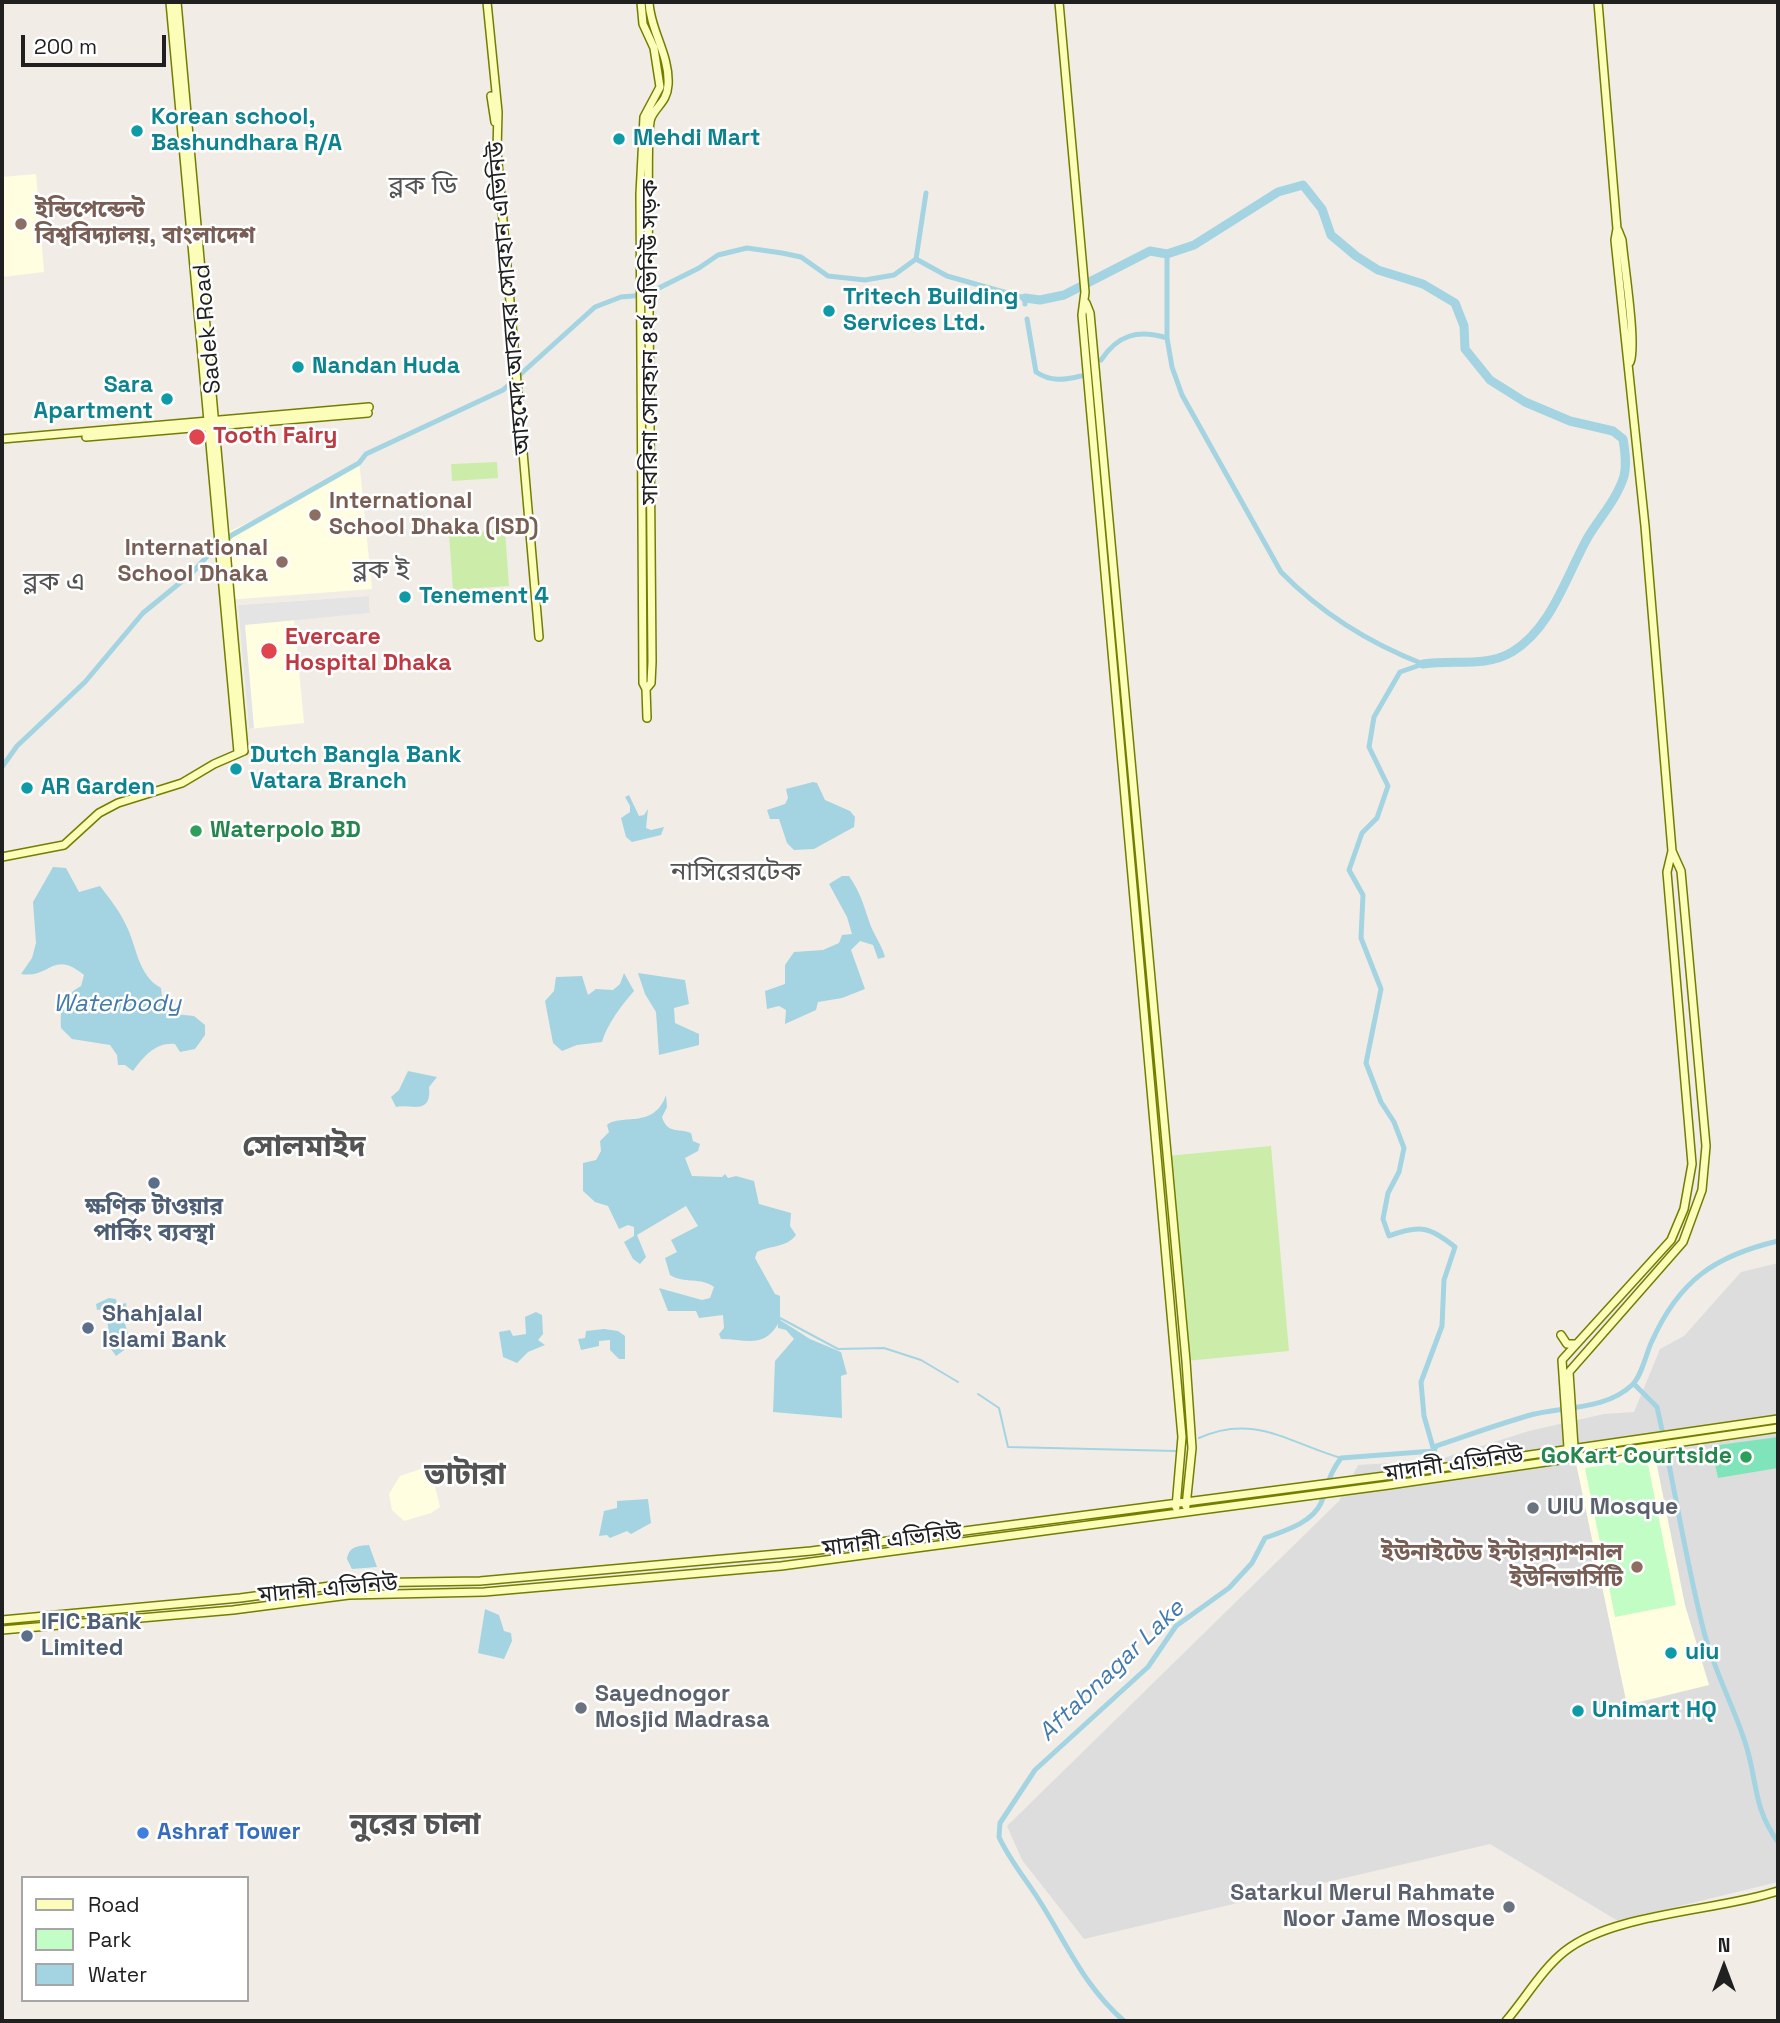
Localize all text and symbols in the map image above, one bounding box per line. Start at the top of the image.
scale bar [24,21,170,65]
text: 200 m [34,33,97,60]
place label: Korean school, Bashundhara R/A [151,104,342,158]
marker: Korean school, Bashundhara R/A [129,123,145,139]
place label: Mehdi Mart [633,125,761,153]
marker: Mehdi Mart [611,131,627,147]
street label: আহমেদ আকবর সোবহান এভিনিউ [483,140,537,456]
district label: ব্লক ডি [389,171,457,203]
street label: সাবরিনা সোবহান ৪র্থ এভিনিউ সড়ক [637,179,665,505]
place label: ইন্ডিপেন্ডেন্ট বিশ্ববিদ্যালয়, বাংলাদেশ [35,197,255,251]
marker: ইন্ডিপেন্ডেন্ট বিশ্ববিদ্যালয়, বাংলাদেশ [13,216,29,232]
street label: Sadek Road [189,263,227,395]
place label: Tritech Building Services Ltd. [843,284,1018,338]
marker: Tritech Building Services Ltd. [821,303,837,319]
place label: Nandan Huda [312,353,460,381]
marker: Nandan Huda [290,359,306,375]
place label: Sara Apartment [34,372,153,426]
marker: Sara Apartment [159,391,175,407]
place label: Tooth Fairy [213,423,337,451]
marker: Tooth Fairy [187,427,207,447]
place label: International School Dhaka (ISD) [329,488,538,542]
marker: International School Dhaka (ISD) [307,507,323,523]
place label: International School Dhaka [117,535,268,589]
marker: International School Dhaka [274,554,290,570]
district label: ব্লক ই [353,555,409,587]
district label: ব্লক এ [23,567,85,599]
place label: Tenement 4 [419,583,549,611]
marker: Tenement 4 [397,589,413,605]
place label: Evercare Hospital Dhaka [285,624,452,678]
marker: Evercare Hospital Dhaka [259,641,279,661]
place label: Dutch Bangla Bank Vatara Branch [250,742,461,796]
marker: Dutch Bangla Bank Vatara Branch [228,761,244,777]
place label: AR Garden [41,774,155,802]
marker: AR Garden [19,780,35,796]
place label: Waterpolo BD [210,817,361,845]
marker: Waterpolo BD [188,823,204,839]
district label: নাসিরেরটেক [671,857,801,889]
water label: Waterbody [53,990,181,1018]
district label: সোলমাইদ [242,1130,366,1166]
marker: ক্ষণিক টাওয়ার পার্কিং ব্যবস্থা [146,1175,162,1191]
place label: ক্ষণিক টাওয়ার পার্কিং ব্যবস্থা [85,1194,223,1248]
place label: Shahjalal Islami Bank [102,1301,227,1355]
marker: Shahjalal Islami Bank [80,1320,96,1336]
street label: মাদানী এভিনিউ [1383,1442,1525,1488]
place label: GoKart Courtside [1541,1443,1732,1471]
marker: GoKart Courtside [1738,1449,1754,1465]
district label: ভাটারা [424,1458,506,1494]
place label: UIU Mosque [1547,1494,1678,1522]
marker: UIU Mosque [1525,1500,1541,1516]
street label: মাদানী এভিনিউ [821,1519,963,1563]
place label: ইউনাইটেড ইন্টারন্যাশনাল ইউনিভার্সিটি [1381,1540,1623,1594]
marker: ইউনাইটেড ইন্টারন্যাশনাল ইউনিভার্সিটি [1629,1559,1645,1575]
street label: মাদানী এভিনিউ [257,1570,399,1610]
water label: Aftabnagar Lake [1033,1594,1191,1748]
place label: IFIC Bank Limited [41,1609,142,1663]
marker: IFIC Bank Limited [19,1628,35,1644]
place label: uiu [1685,1639,1719,1667]
marker: uiu [1663,1645,1679,1661]
place label: Sayednogor Mosjid Madrasa [595,1681,770,1735]
place label: Unimart HQ [1592,1697,1717,1725]
marker: Sayednogor Mosjid Madrasa [573,1700,589,1716]
marker: Unimart HQ [1570,1703,1586,1719]
district label: নুরের চালা [350,1808,480,1844]
place label: Ashraf Tower [157,1819,301,1847]
marker: Ashraf Tower [135,1825,151,1841]
legend [21,1876,248,2002]
place label: Satarkul Merul Rahmate Noor Jame Mosque [1230,1880,1495,1934]
text: Road [88,1891,140,1918]
marker: Satarkul Merul Rahmate Noor Jame Mosque [1501,1899,1517,1915]
text: Park [88,1926,132,1953]
north arrow [1689,1932,1759,2002]
text: N [1718,1933,1730,1958]
text: Water [88,1961,147,1988]

